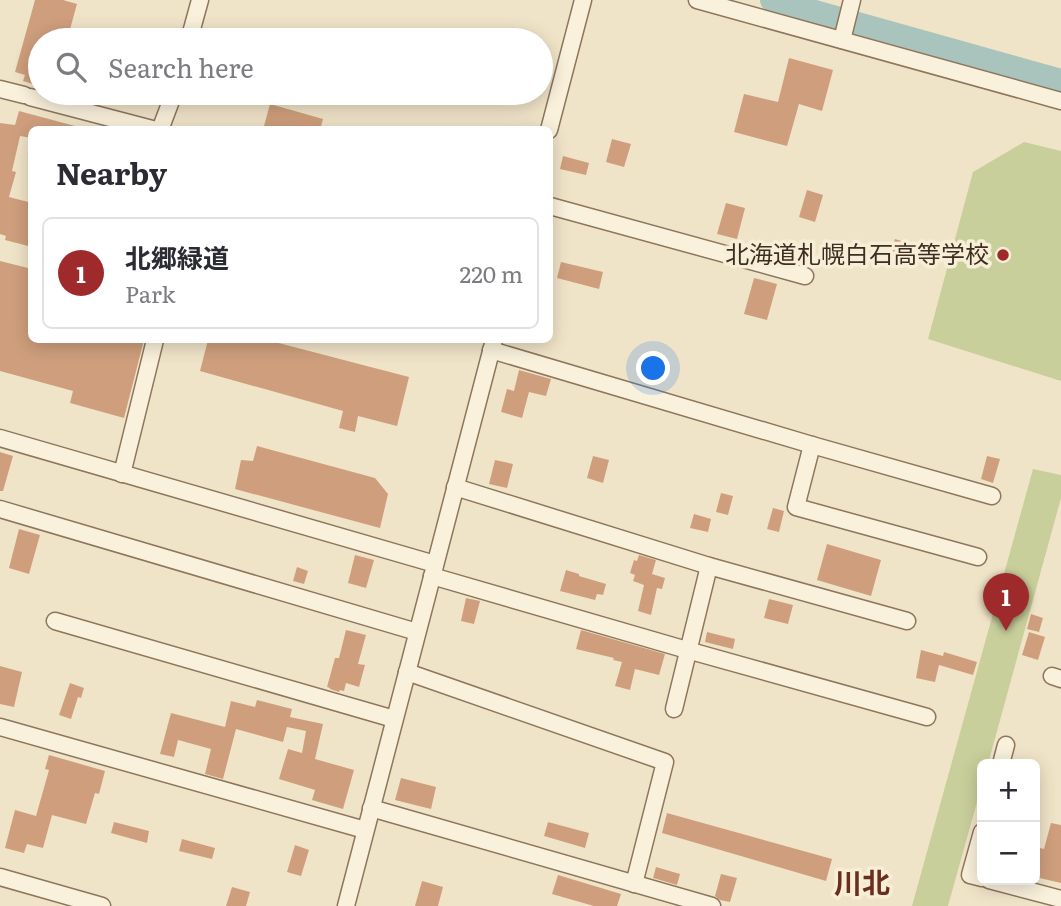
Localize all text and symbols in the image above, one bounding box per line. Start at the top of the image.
search box [28,28,553,105]
text: Search here [108,47,254,86]
icon: search [52,48,90,86]
text: Nearby [56,150,167,194]
place label: 北海道札幌白石高等学校 [725,235,989,270]
text: 北郷緑道 [125,237,229,276]
marker: 北海道札幌白石高等学校 [995,247,1011,263]
text: 1 [76,256,86,290]
text: 220 m [459,256,523,290]
text: Park [125,276,175,310]
your location [636,351,670,385]
pin: 1 [983,573,1029,631]
map controls [977,759,1040,885]
button: + [977,759,1040,822]
button: − [977,822,1040,885]
district label: 川北 [834,860,890,902]

